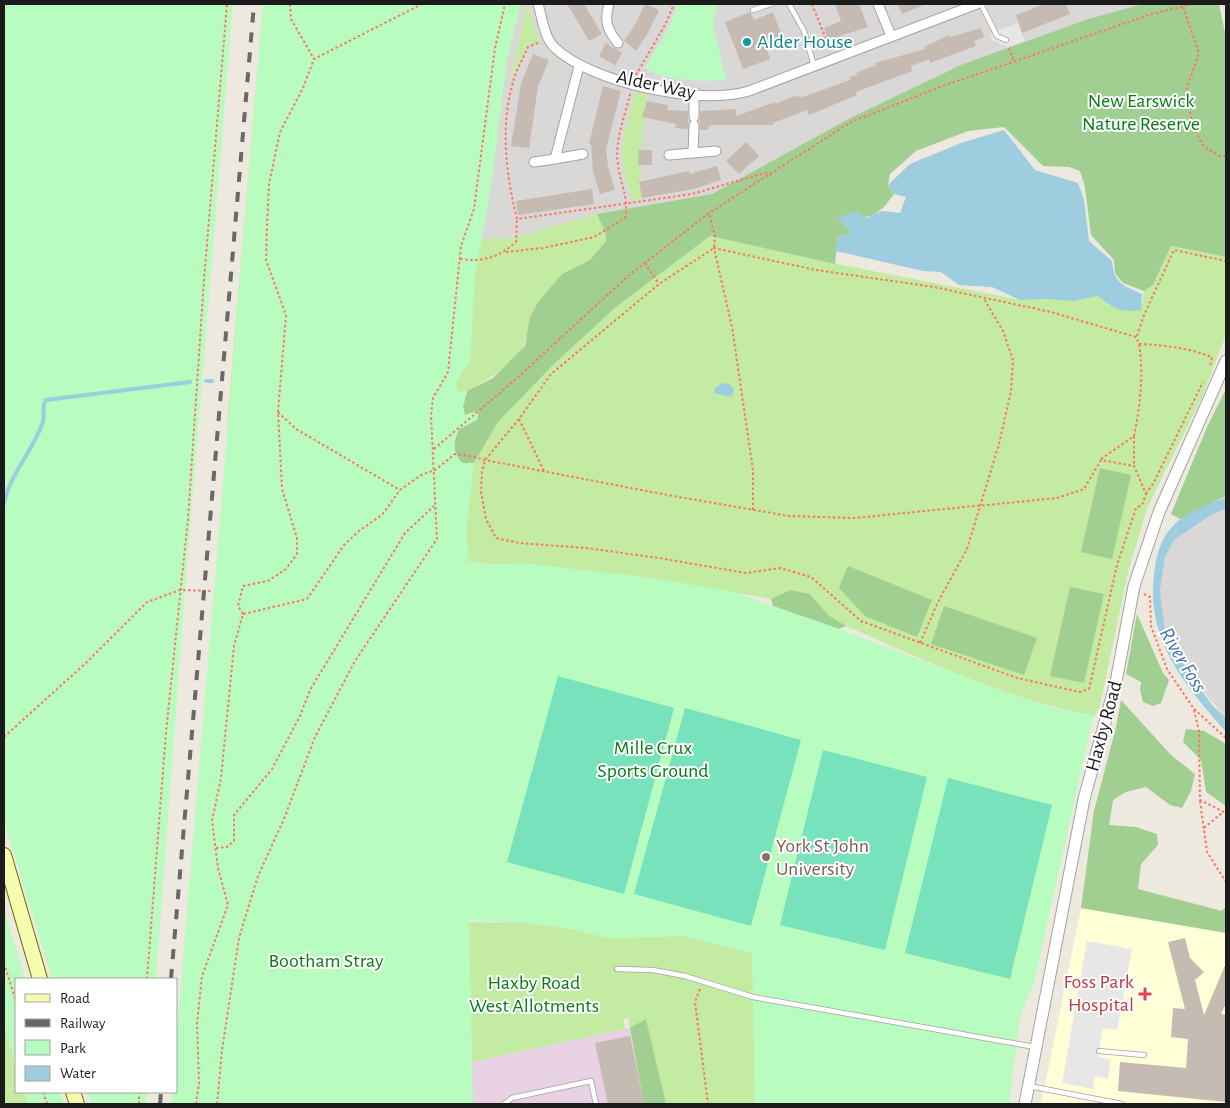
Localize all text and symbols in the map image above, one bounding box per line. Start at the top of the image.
place label: Alder House [757,32,853,52]
marker: Alder House [741,36,753,48]
street label: Alder Way [615,67,698,103]
park label: New Earswick Nature Reserve [1082,91,1200,134]
water label: River Foss [1156,624,1211,696]
street label: Haxby Road [1082,679,1126,773]
park label: Mille Crux Sports Ground [597,738,709,781]
place label: York St John University [776,836,869,879]
marker: York St John University [760,851,772,863]
park label: Bootham Stray [269,951,384,971]
place label: Foss Park Hospital [1064,972,1134,1015]
park label: Haxby Road West Allotments [469,973,599,1016]
legend [15,978,178,1093]
marker: Foss Park Hospital [1138,987,1152,1001]
text: Road [60,991,90,1006]
text: Railway [60,1016,106,1031]
text: Park [60,1041,86,1056]
text: Water [60,1066,96,1081]

